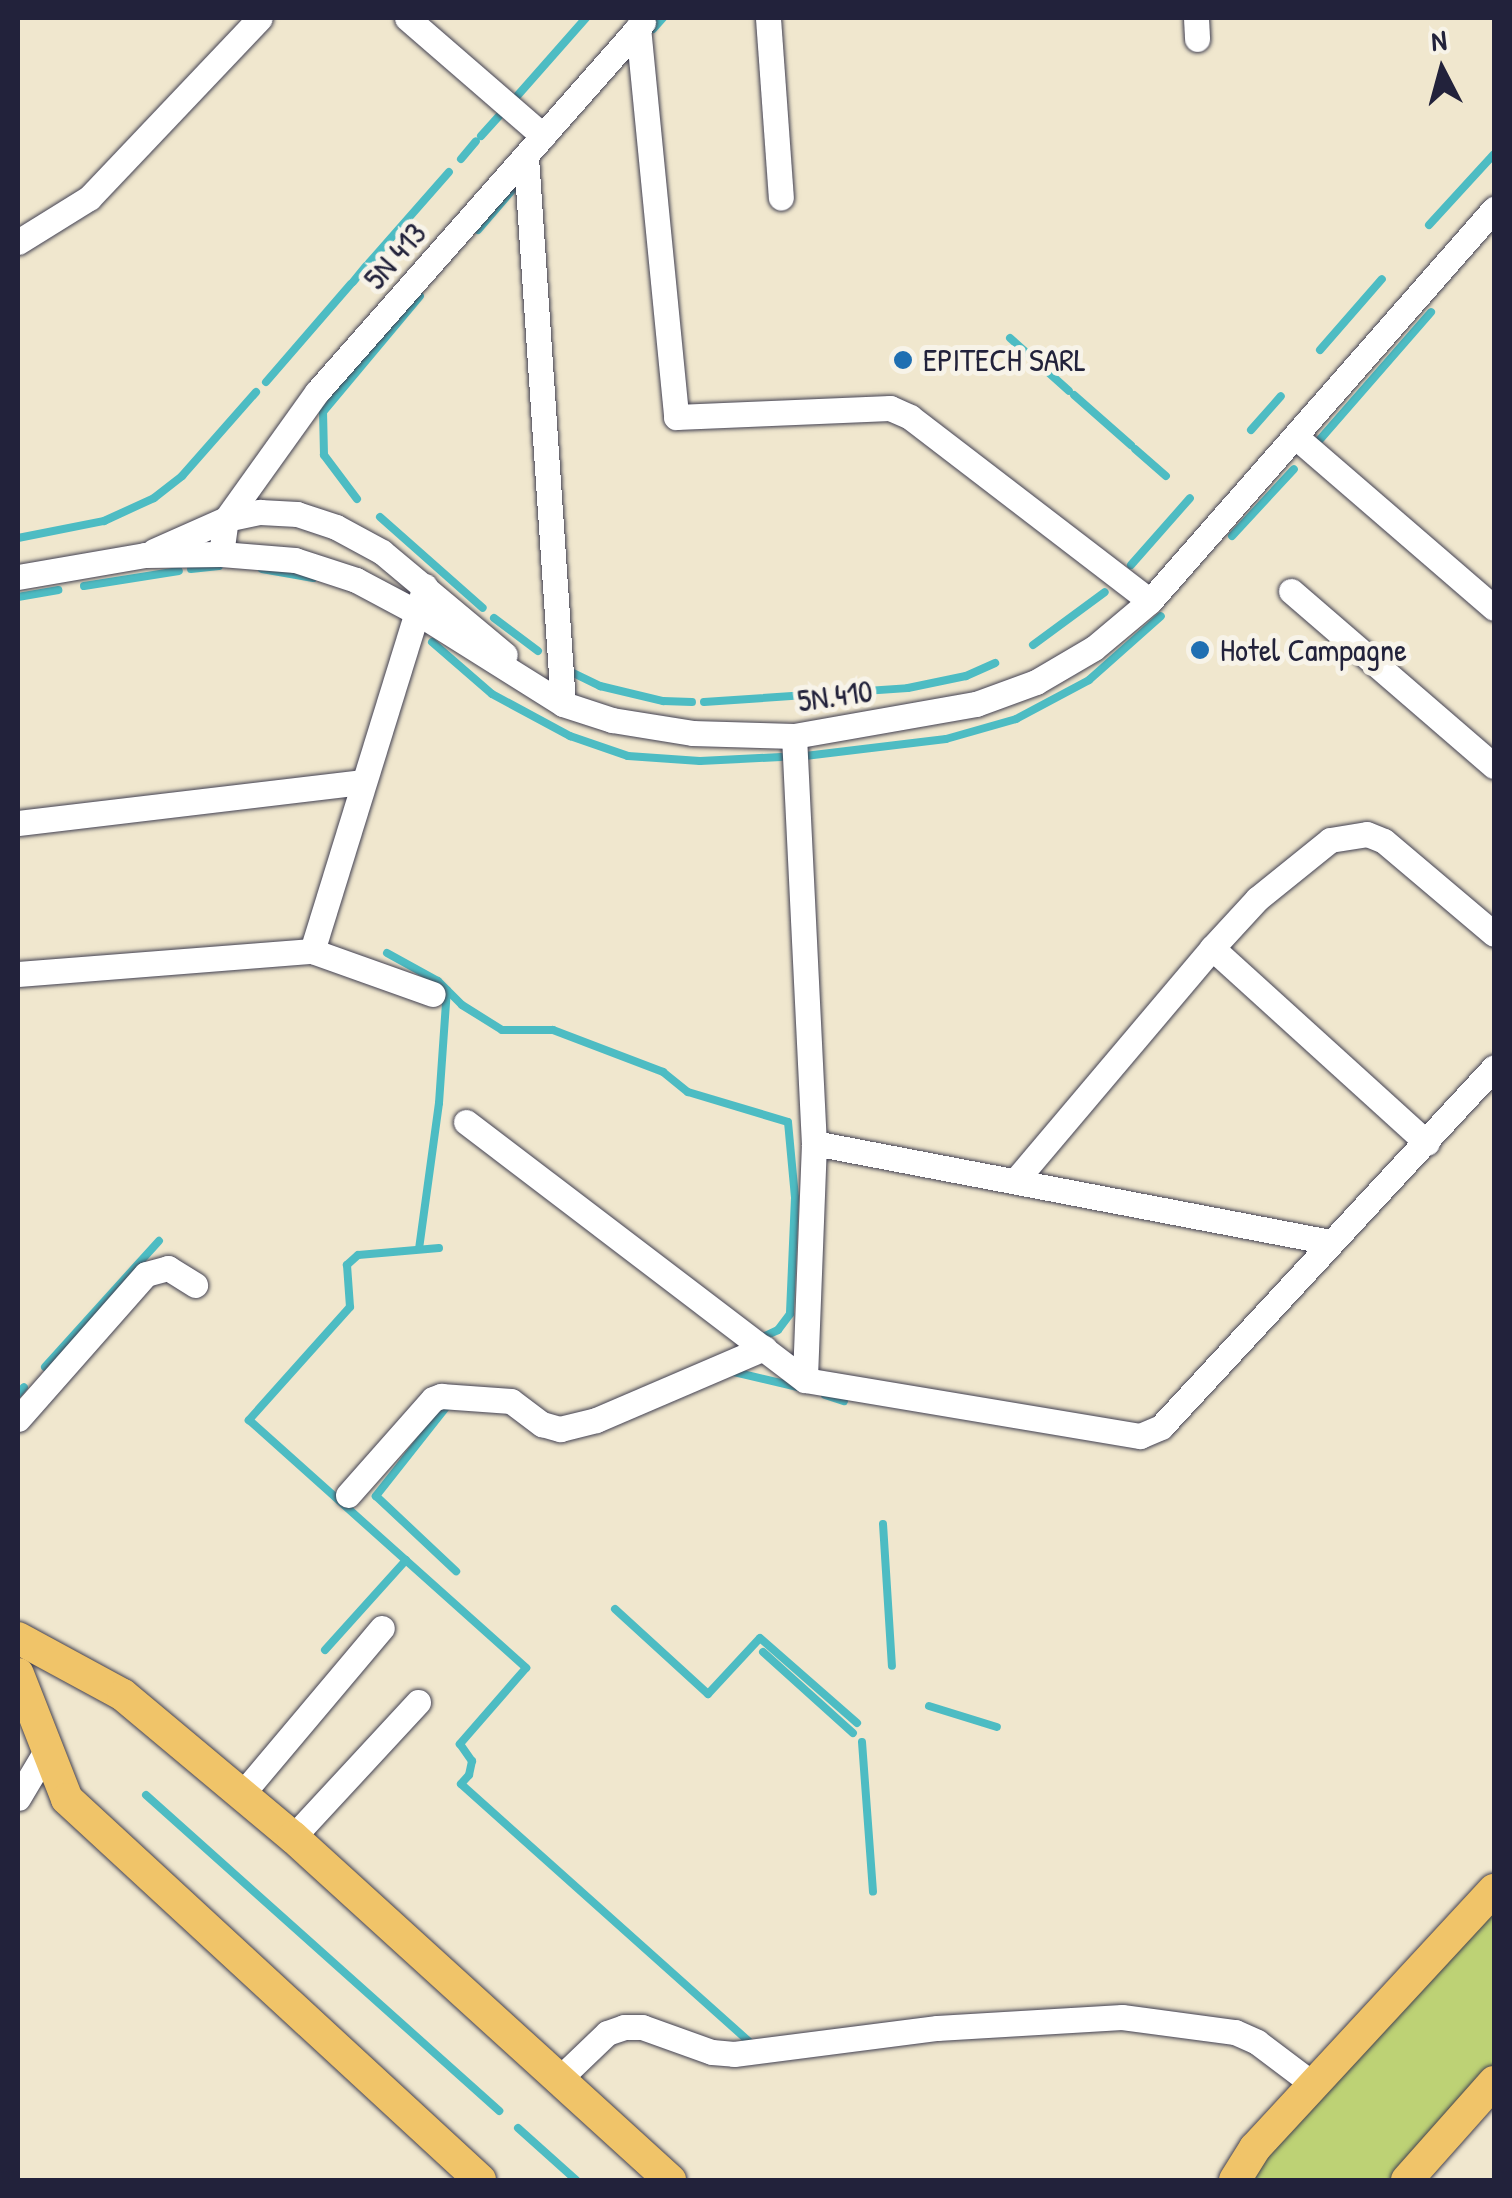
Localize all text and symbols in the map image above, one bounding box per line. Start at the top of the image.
north arrow [1392,20,1492,120]
text: N [1429,20,1448,60]
street label: 5N 413 [356,215,434,297]
place label: EPITECH SARL [923,341,1086,379]
marker: EPITECH SARL [892,349,914,371]
place label: Hotel Campagne [1220,631,1407,669]
marker: Hotel Campagne [1189,639,1211,661]
street label: 5N.410 [795,672,875,720]

